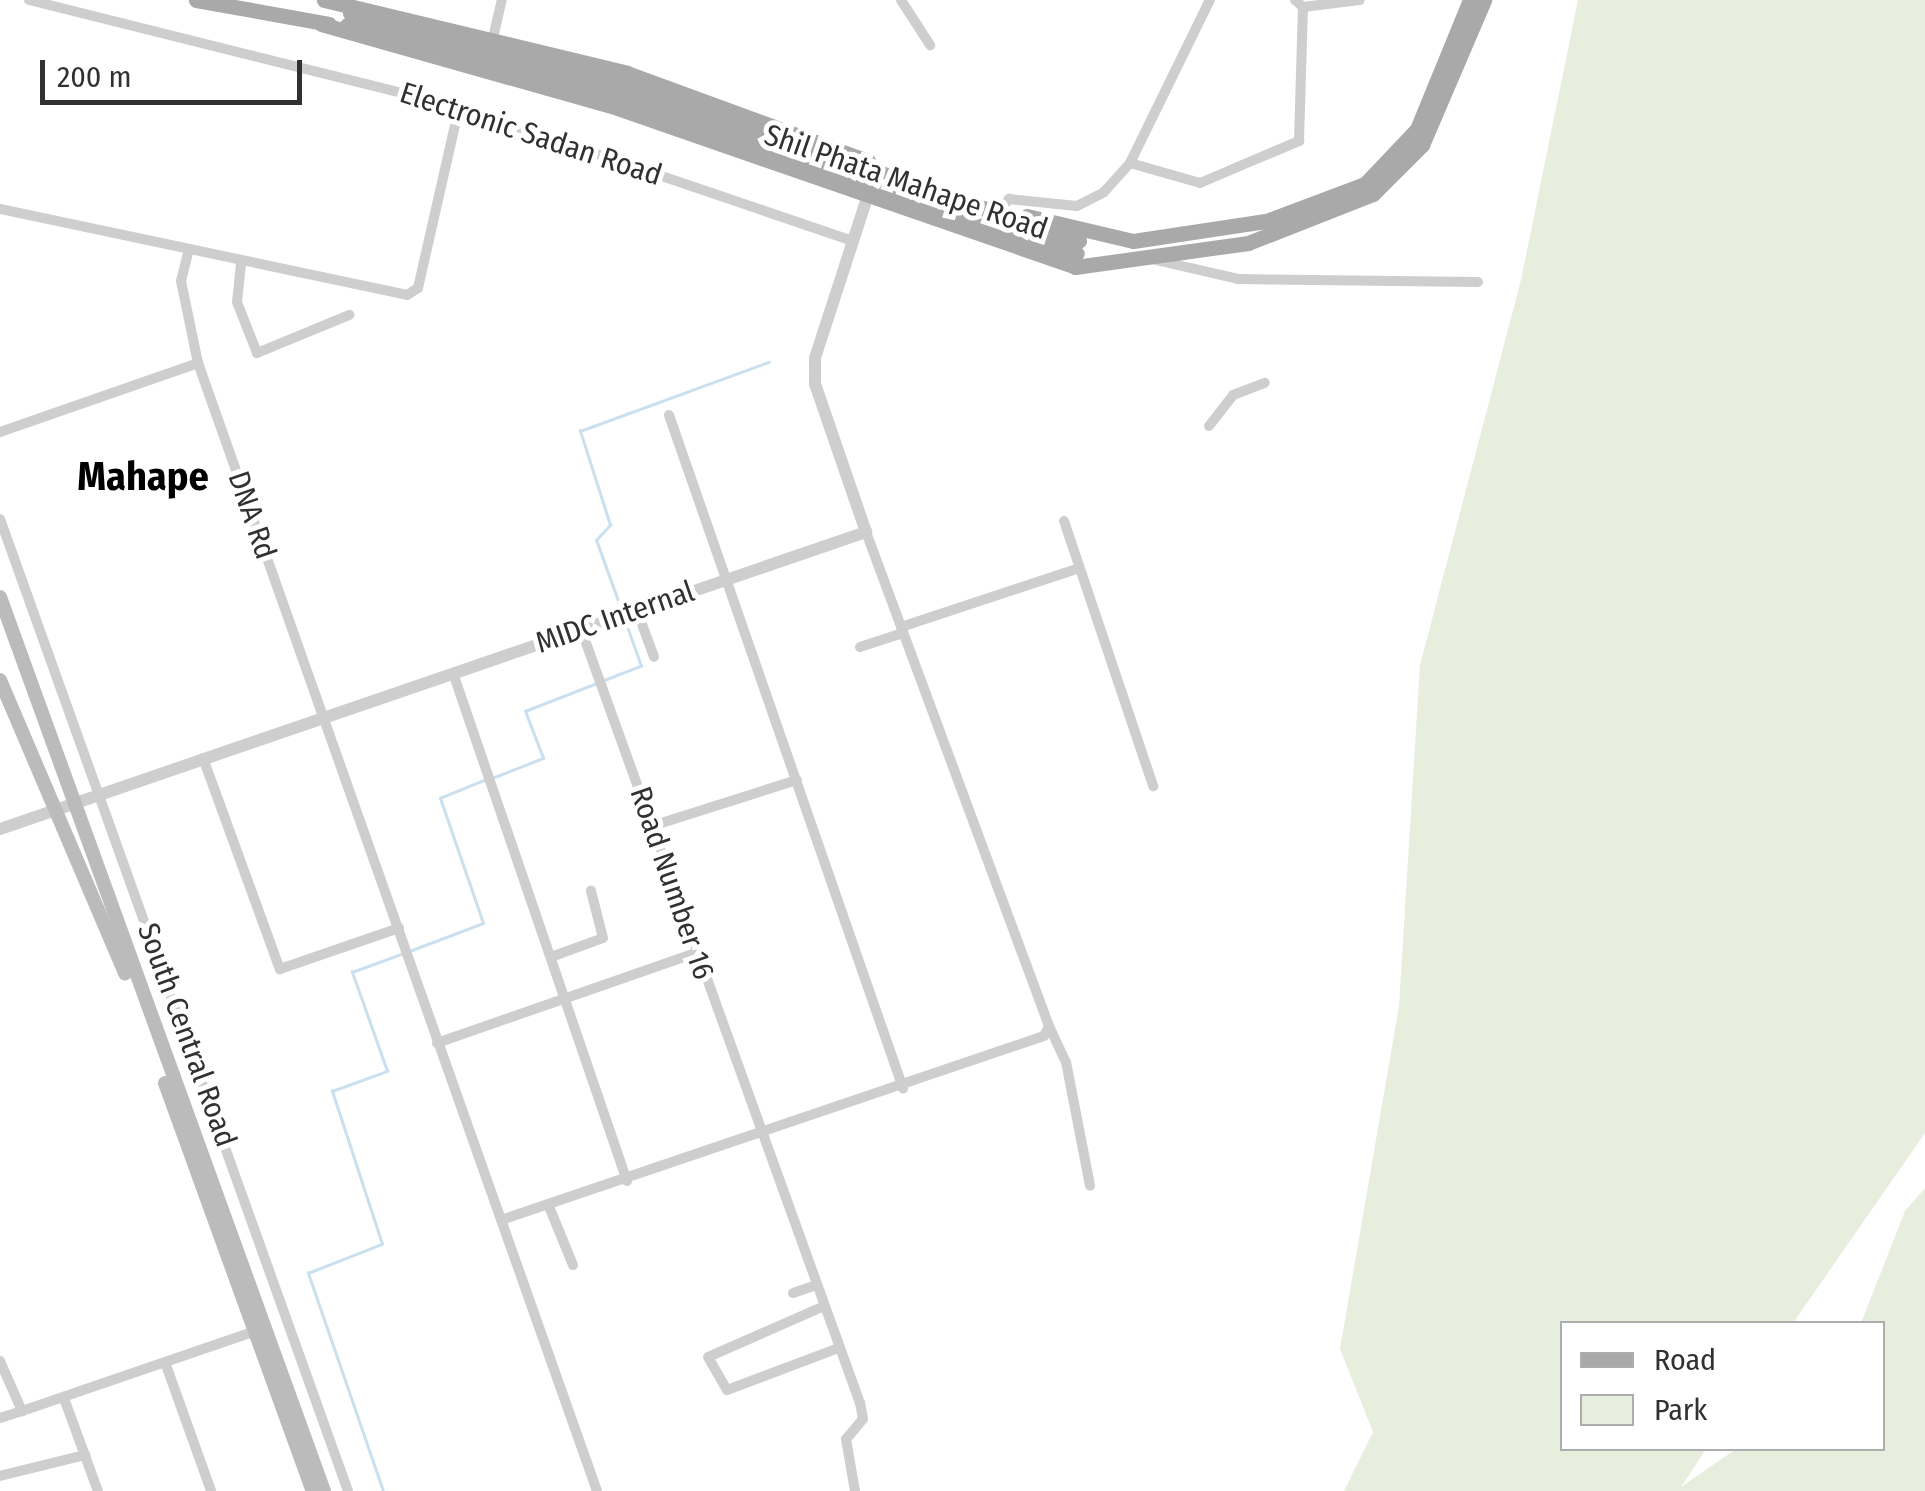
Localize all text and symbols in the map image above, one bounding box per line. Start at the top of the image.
scale bar [45,40,308,102]
text: 200 m [57,59,132,95]
street label: Electronic Sadan Road [396,75,666,193]
street label: Shil Phata Mahape Road [760,117,1052,247]
district label: Mahape [77,453,209,501]
street label: DNA Rd [220,466,284,564]
street label: MIDC Internal [531,573,699,661]
street label: Road Number 16 [622,782,722,984]
street label: South Central Road [130,918,244,1152]
legend [1560,1321,1885,1451]
text: Road [1654,1342,1716,1378]
text: Park [1654,1392,1707,1428]

